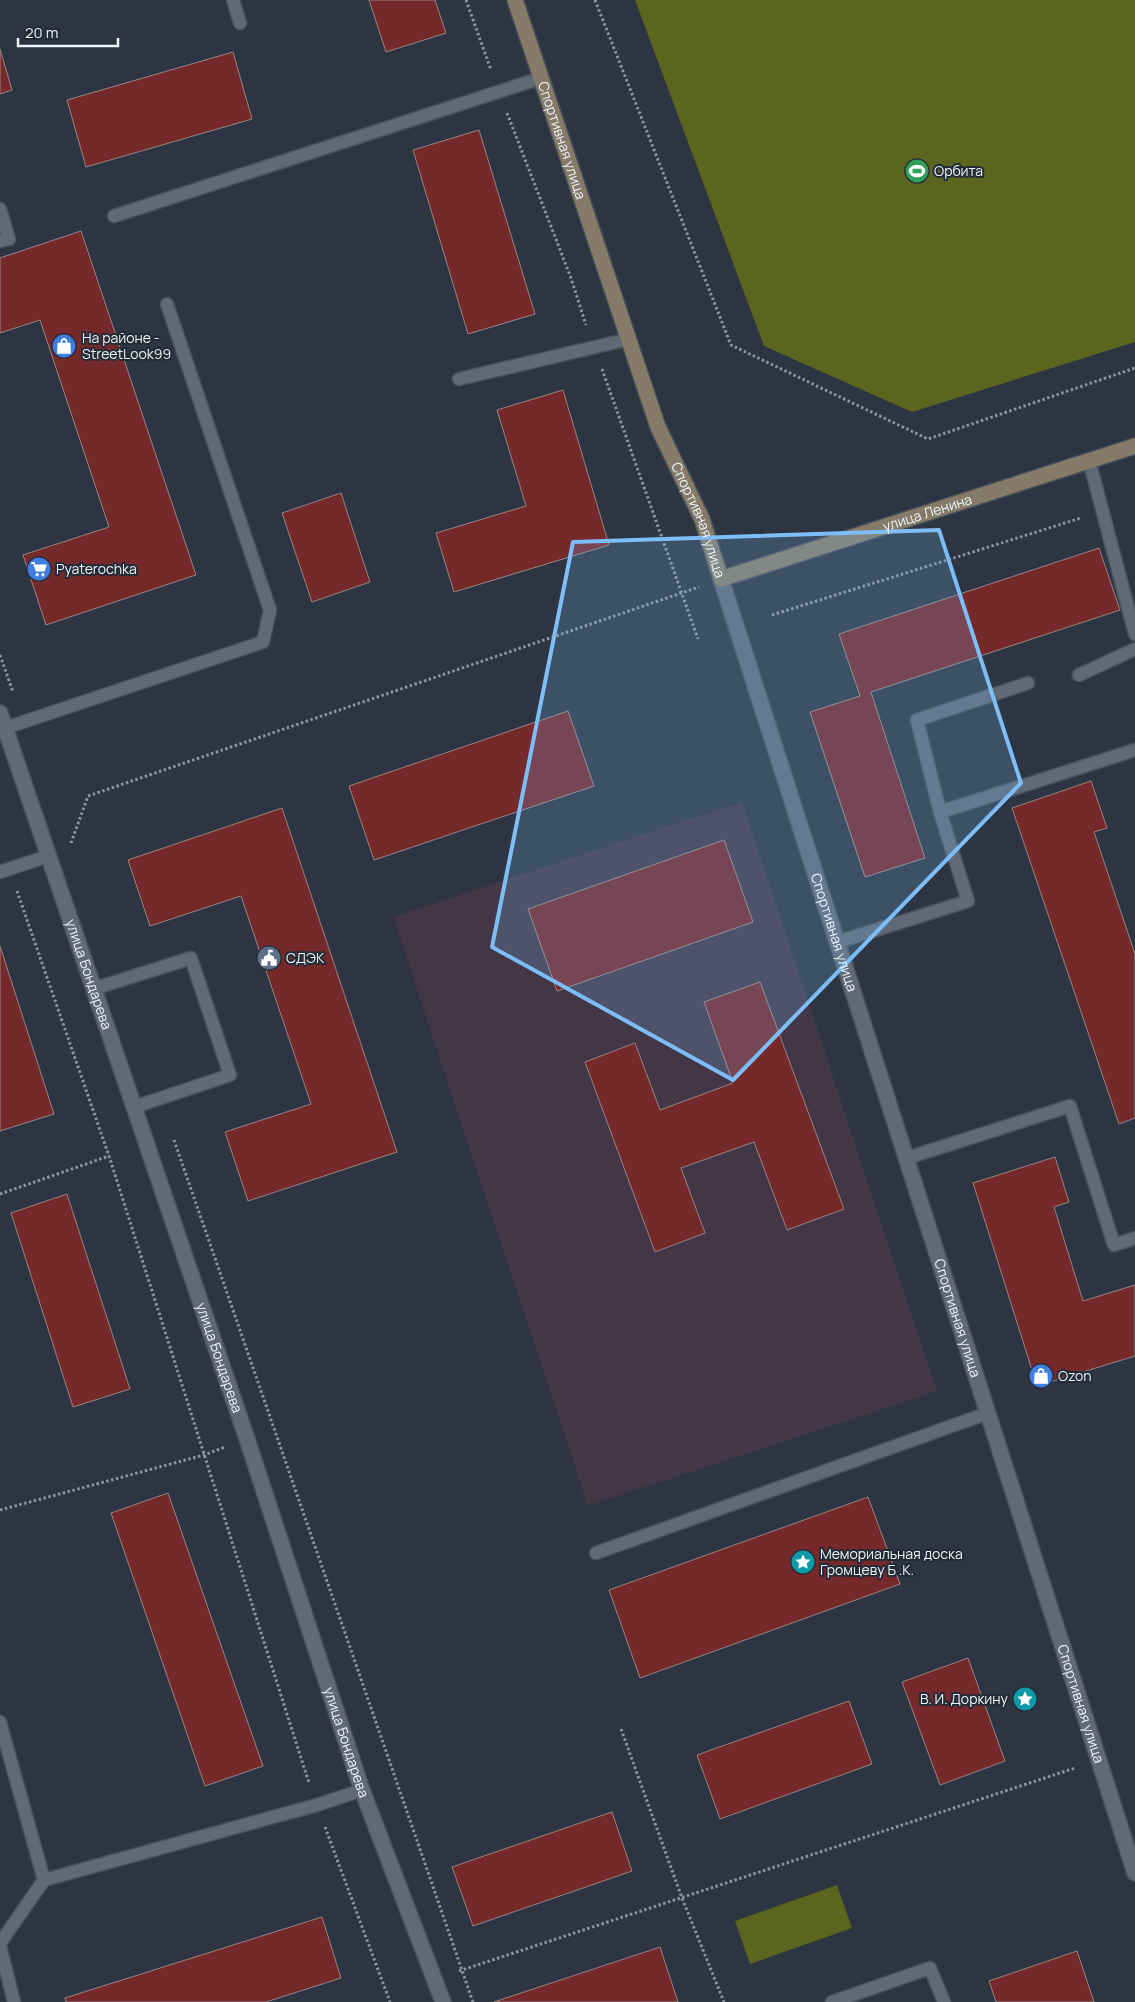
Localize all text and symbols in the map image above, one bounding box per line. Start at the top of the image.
scale bar [18,15,118,47]
text: 20 m [25,22,58,43]
street label: Спортивная улица [534,79,591,202]
sports icon: Орбита [904,158,930,184]
place label: Орбита [934,161,983,180]
place label: На районе - StreetLook99 [82,328,171,363]
shop icon: На районе - StreetLook99 [51,333,77,359]
street label: Спортивная улица [667,459,730,580]
street label: улица Ленина [880,489,974,535]
supermarket icon: Pyaterochka [26,556,52,582]
place label: Pyaterochka [56,559,137,578]
street label: Спортивная улица [807,871,862,994]
street label: улица Бондарева [62,916,117,1032]
public building icon: СДЭК [256,945,282,971]
place label: СДЭК [286,948,325,967]
street label: Спортивная улица [930,1256,986,1380]
street label: улица Бондарева [192,1300,247,1415]
shop icon: Ozon [1028,1363,1054,1389]
place label: Ozon [1058,1366,1092,1385]
place label: Мемориальная доска Громцеву Б .К. [820,1544,963,1579]
place icon: Мемориальная доска Громцеву Б .К. [790,1549,816,1575]
street label: Спортивная улица [1054,1642,1109,1765]
street label: улица Бондарева [320,1684,374,1800]
place icon: В. И. Доркину [1012,1686,1038,1712]
place label: В. И. Доркину [920,1689,1009,1708]

